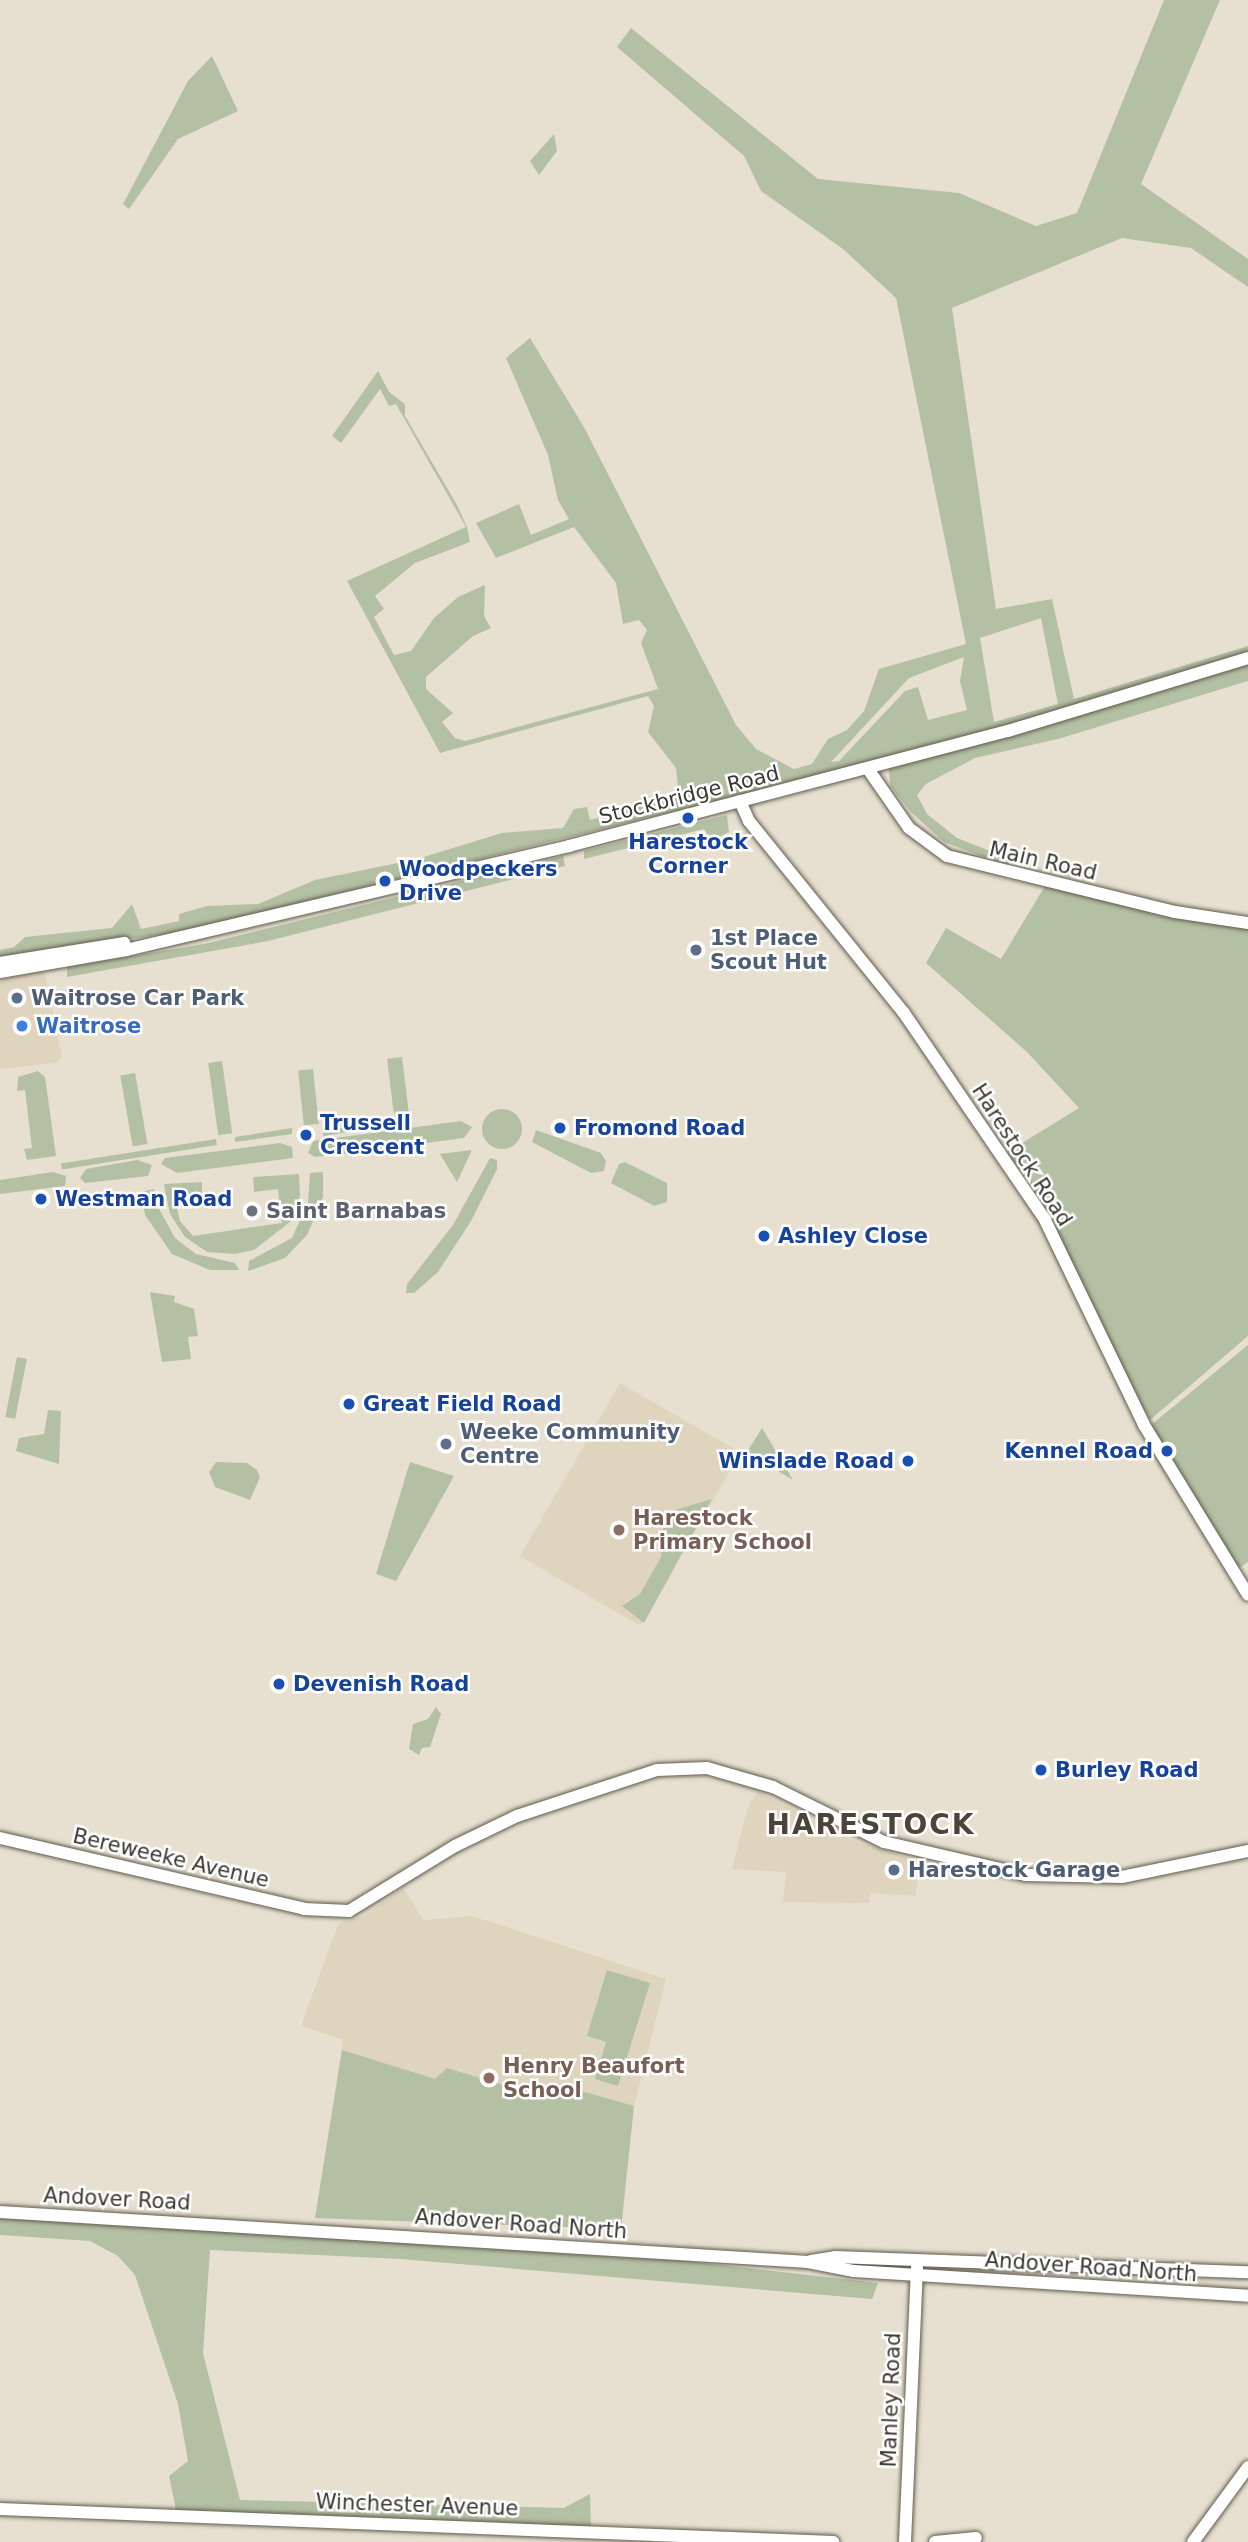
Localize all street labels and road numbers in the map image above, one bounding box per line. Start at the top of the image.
street label: Stockbridge Road [596,760,782,830]
street label: Main Road [987,836,1099,886]
street label: Harestock Road [967,1079,1077,1231]
street label: Bereweeke Avenue [71,1823,271,1893]
street label: Andover Road [43,2183,191,2215]
street label: Andover Road North [414,2204,628,2244]
street label: Andover Road North [984,2247,1198,2287]
street label: Manley Road [876,2332,906,2468]
street label: Winchester Avenue [315,2489,519,2521]

